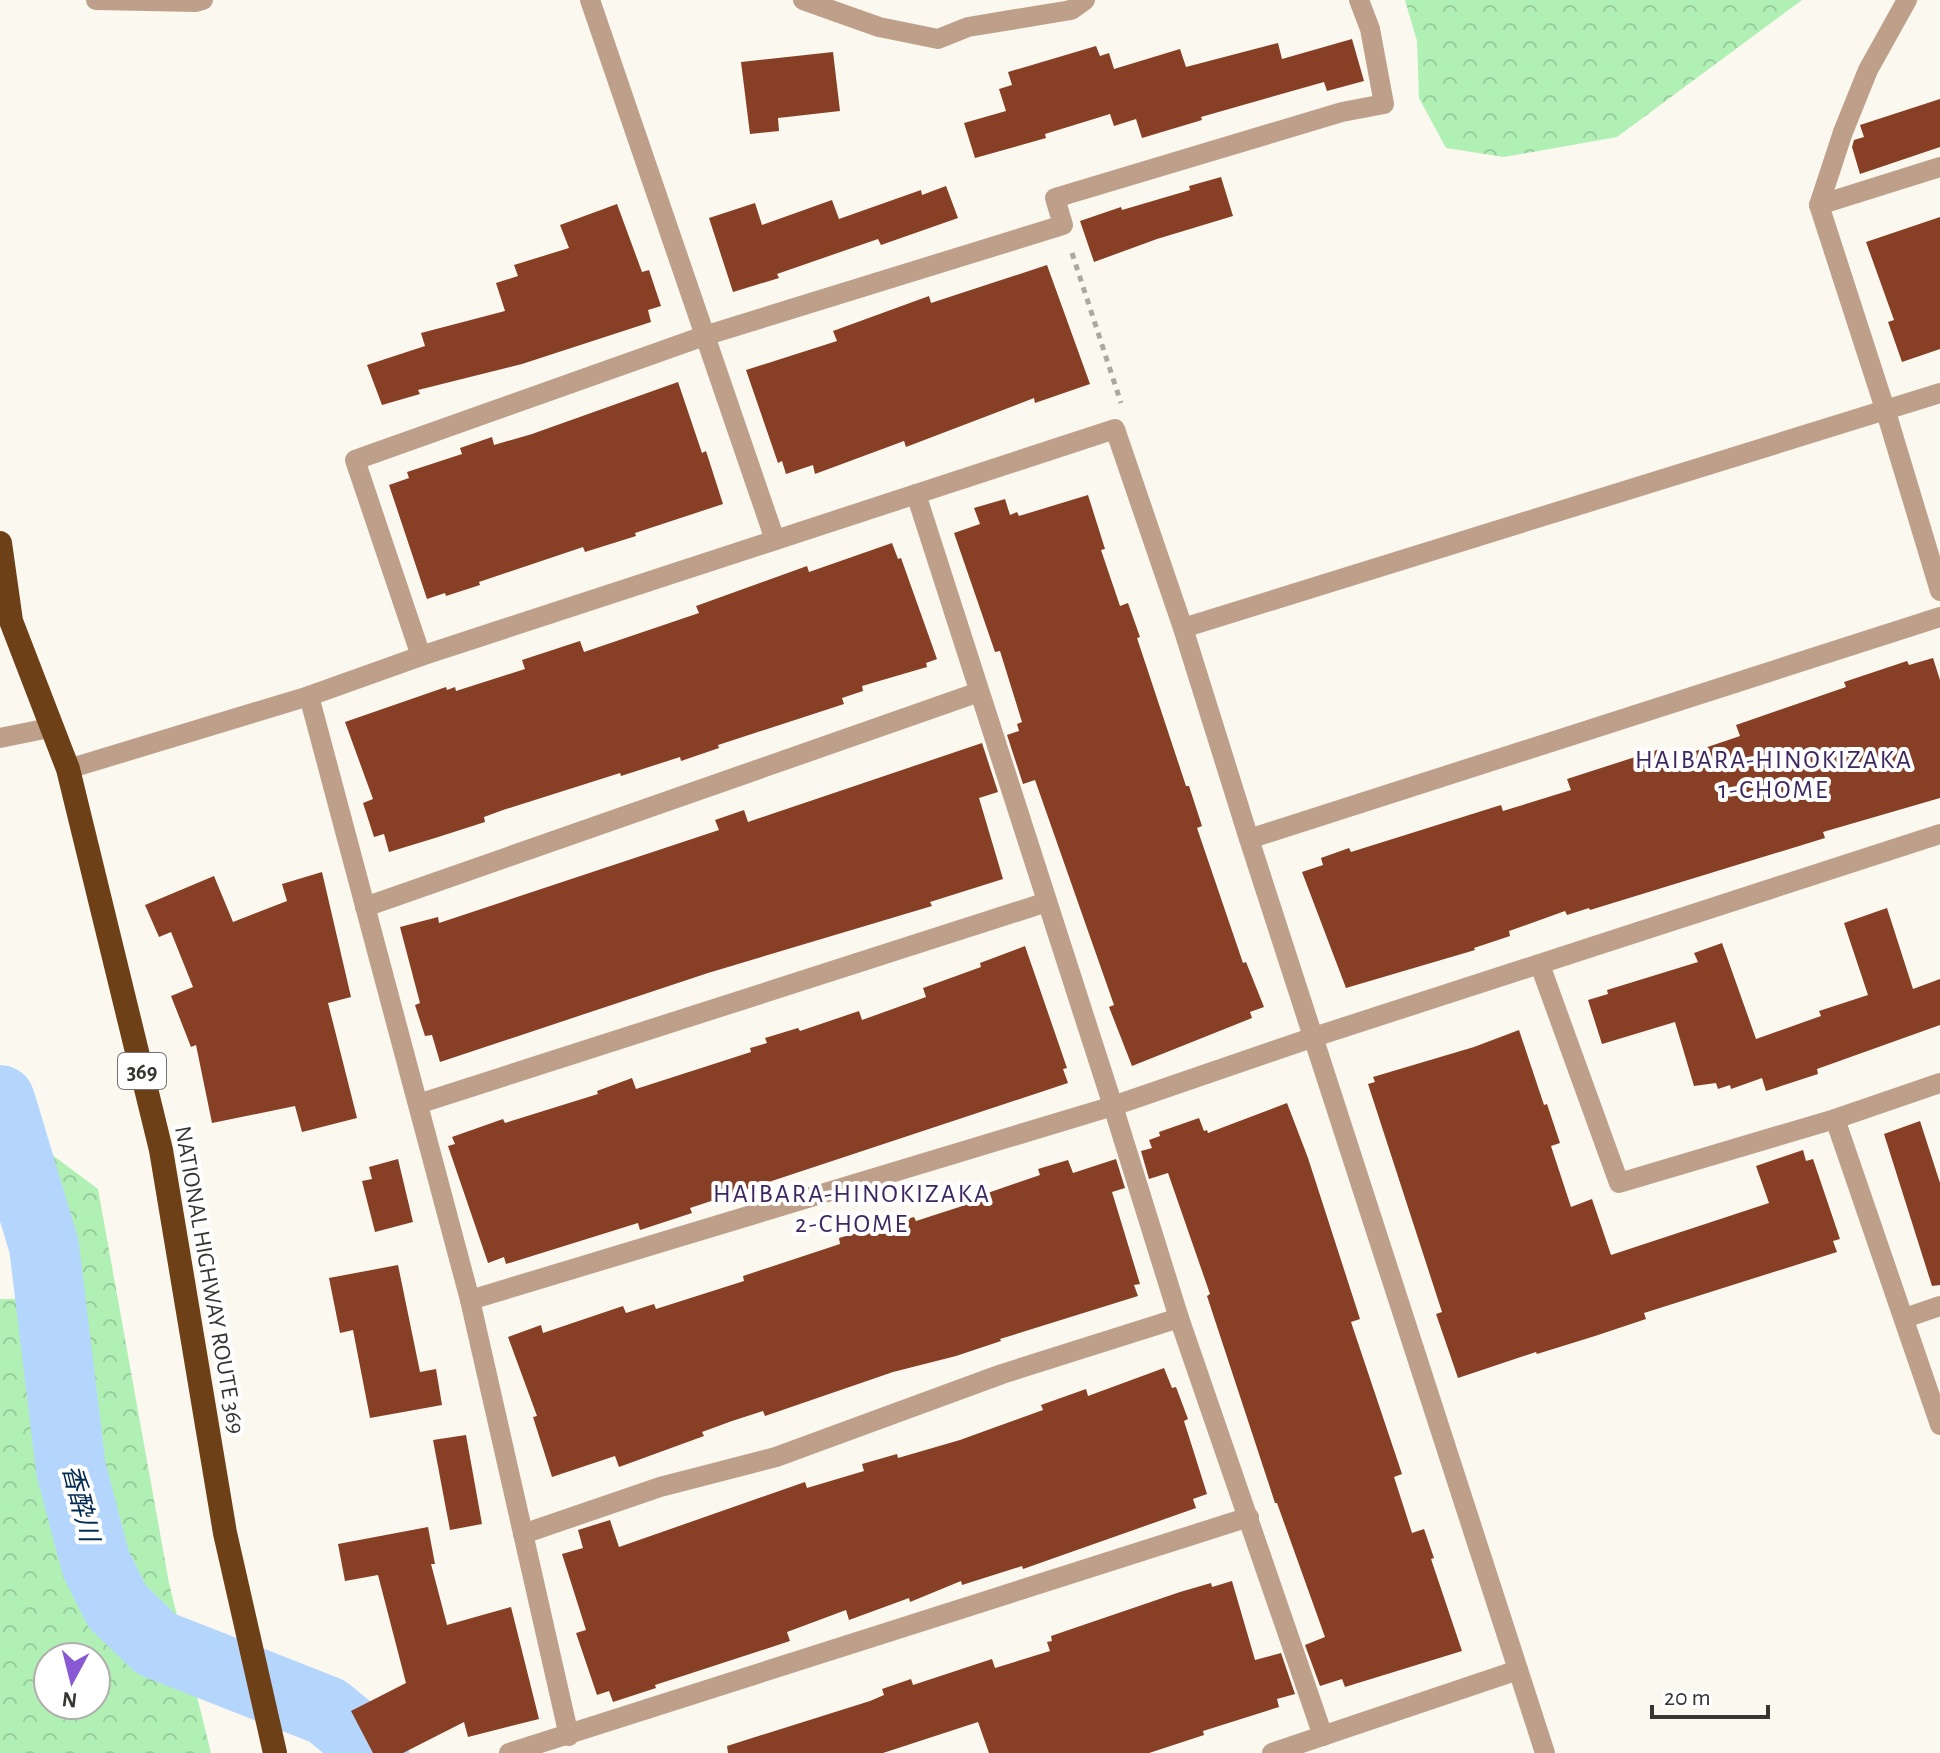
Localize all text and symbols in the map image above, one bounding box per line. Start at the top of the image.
district label: HAIBARA-HINOKIZAKA 1-CHOME [1635,747,1913,803]
road number: 369 [118,1053,166,1089]
street label: NATIONAL HIGHWAY ROUTE 369 [170,1124,248,1436]
district label: HAIBARA-HINOKIZAKA 2-CHOME [713,1181,991,1237]
water label: 香酔川 [58,1462,104,1547]
north arrow [32,1641,112,1721]
scale bar [1652,1669,1768,1719]
text: 20 m [1664,1686,1711,1710]
text: N [61,1688,79,1712]

